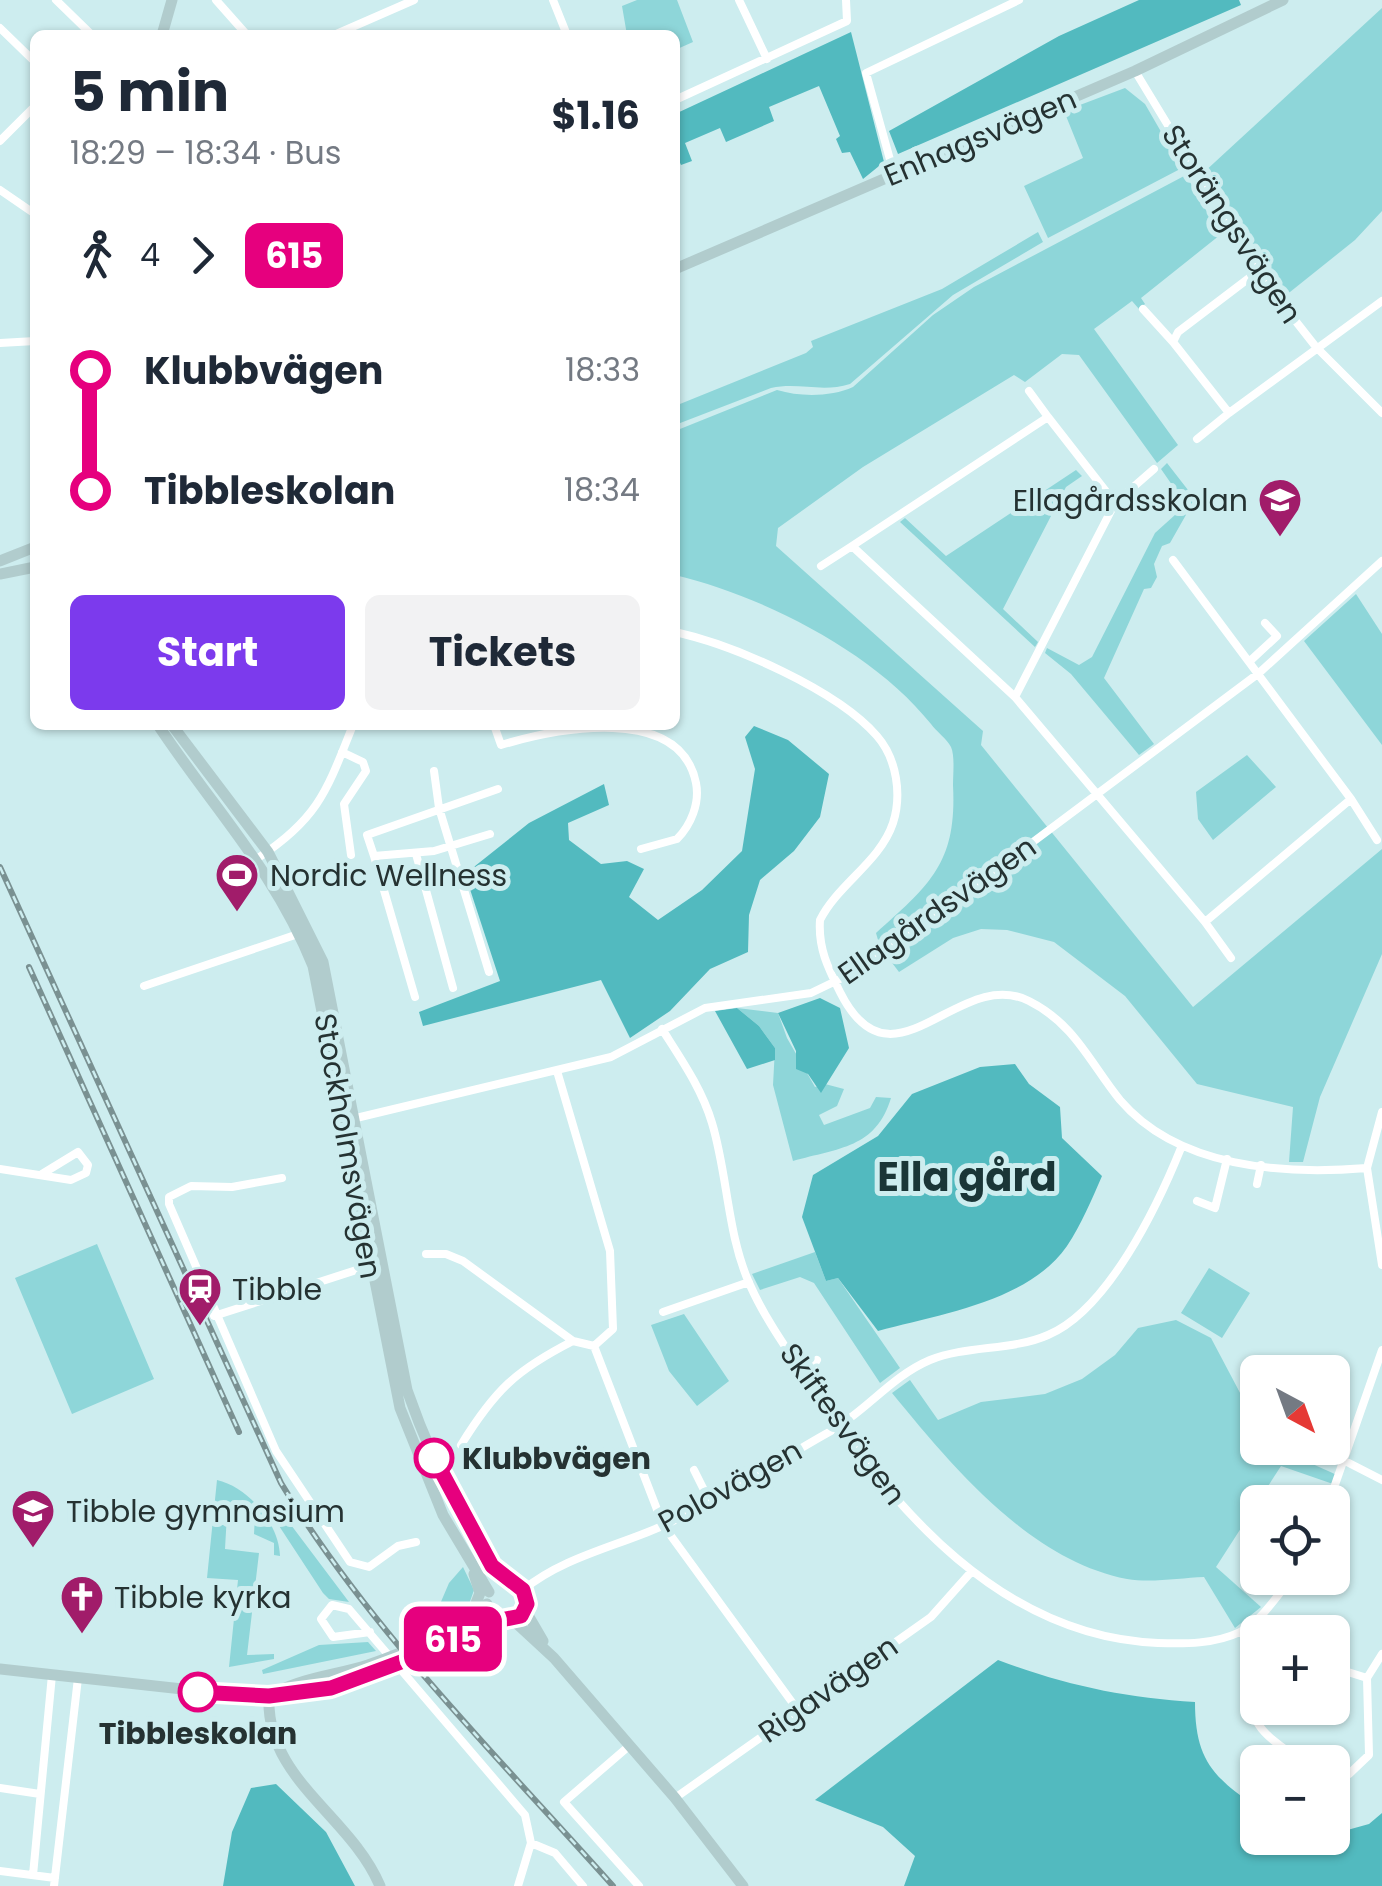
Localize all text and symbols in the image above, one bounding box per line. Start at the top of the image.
text: 5 min [70,53,229,130]
street label: Enhagsvägen [877,77,1083,197]
text: $1.16 [551,89,640,142]
street label: Storängsvägen [1151,116,1313,332]
text: 18:29 – 18:34 · Bus [70,130,341,175]
icon: walk [70,228,125,283]
icon: forward [175,228,230,283]
text: 615 [265,231,323,280]
text: 4 [140,232,160,277]
text: Klubbvägen [144,344,383,397]
text: 18:33 [565,347,640,392]
text: Tibbleskolan [144,464,395,517]
text: 18:34 [564,467,640,512]
school or university icon: Ellagårdsskolan [1257,477,1303,538]
place label: Ellagårdsskolan [1013,479,1248,522]
button: Start [70,595,345,710]
button: Tickets [365,595,640,710]
street label: Ellagårdsvägen [829,825,1045,995]
sports icon: Nordic Wellness [214,852,260,913]
place label: Nordic Wellness [270,854,507,897]
street label: Stockholmsvägen [303,1010,393,1282]
district label: Ella gård [877,1149,1057,1205]
station icon: Tibble [177,1266,223,1327]
place label: Tibble [232,1268,322,1311]
street label: Skiftesvägen [770,1334,916,1514]
north arrow [1240,1355,1350,1465]
map controls [1240,1355,1350,1855]
street label: Polovägen [650,1429,810,1543]
place label: Klubbvägen [462,1437,651,1480]
marker: Klubbvägen [415,1439,453,1477]
button: locate [1240,1485,1350,1595]
school or university icon: Tibble gymnasium [10,1488,56,1549]
place label: Tibble gymnasium [66,1490,345,1533]
church icon: Tibble kyrka [59,1574,105,1635]
place label: Tibble kyrka [114,1576,291,1619]
line badge: 615 [396,1606,510,1672]
text: 615 [424,1615,482,1664]
button: + [1240,1615,1350,1725]
street label: Rigavägen [750,1625,906,1753]
marker: Tibbleskolan [179,1673,217,1711]
place label: Tibbleskolan [99,1712,297,1755]
button: − [1240,1745,1350,1855]

